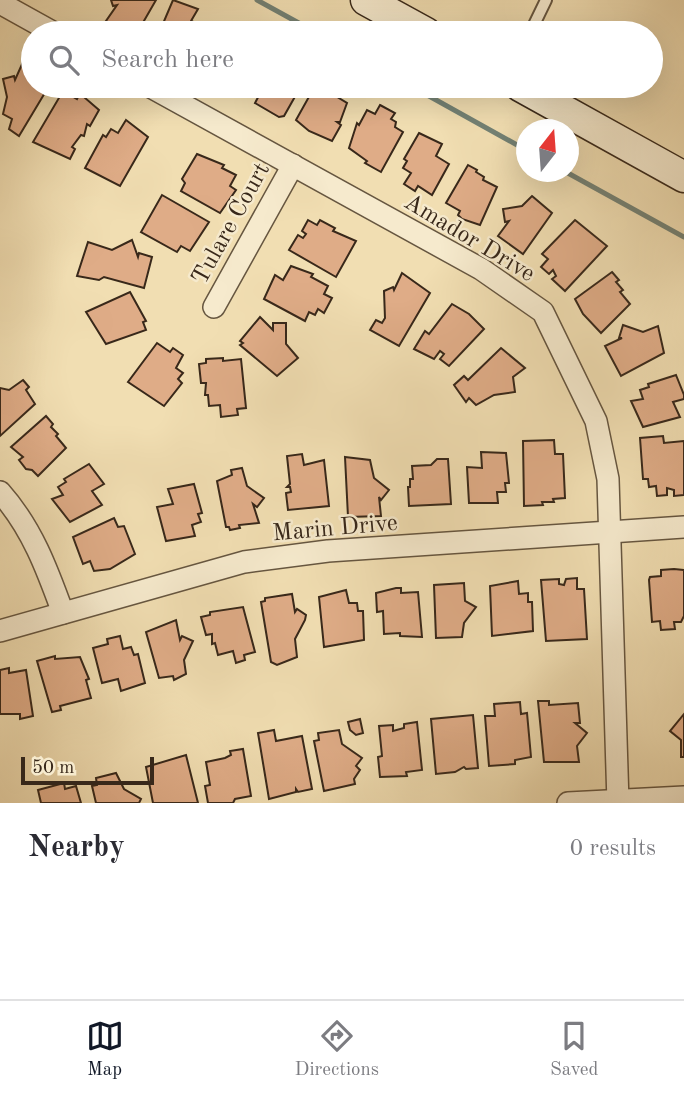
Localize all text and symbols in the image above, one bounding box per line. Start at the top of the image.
search box [21,21,663,98]
icon: search [45,41,83,79]
text: Search here [101,47,234,73]
north arrow [516,119,579,182]
street label: Tulare Court [189,159,275,289]
street label: Amador Drive [399,190,539,287]
street label: Marin Drive [272,512,399,546]
scale bar [21,754,154,786]
text: 50 m [32,759,74,778]
text: Nearby [28,833,125,863]
text: 0 results [570,837,656,860]
tab: Map [86,1017,124,1082]
tab: Directions [295,1017,379,1082]
tab: Saved [550,1017,598,1082]

